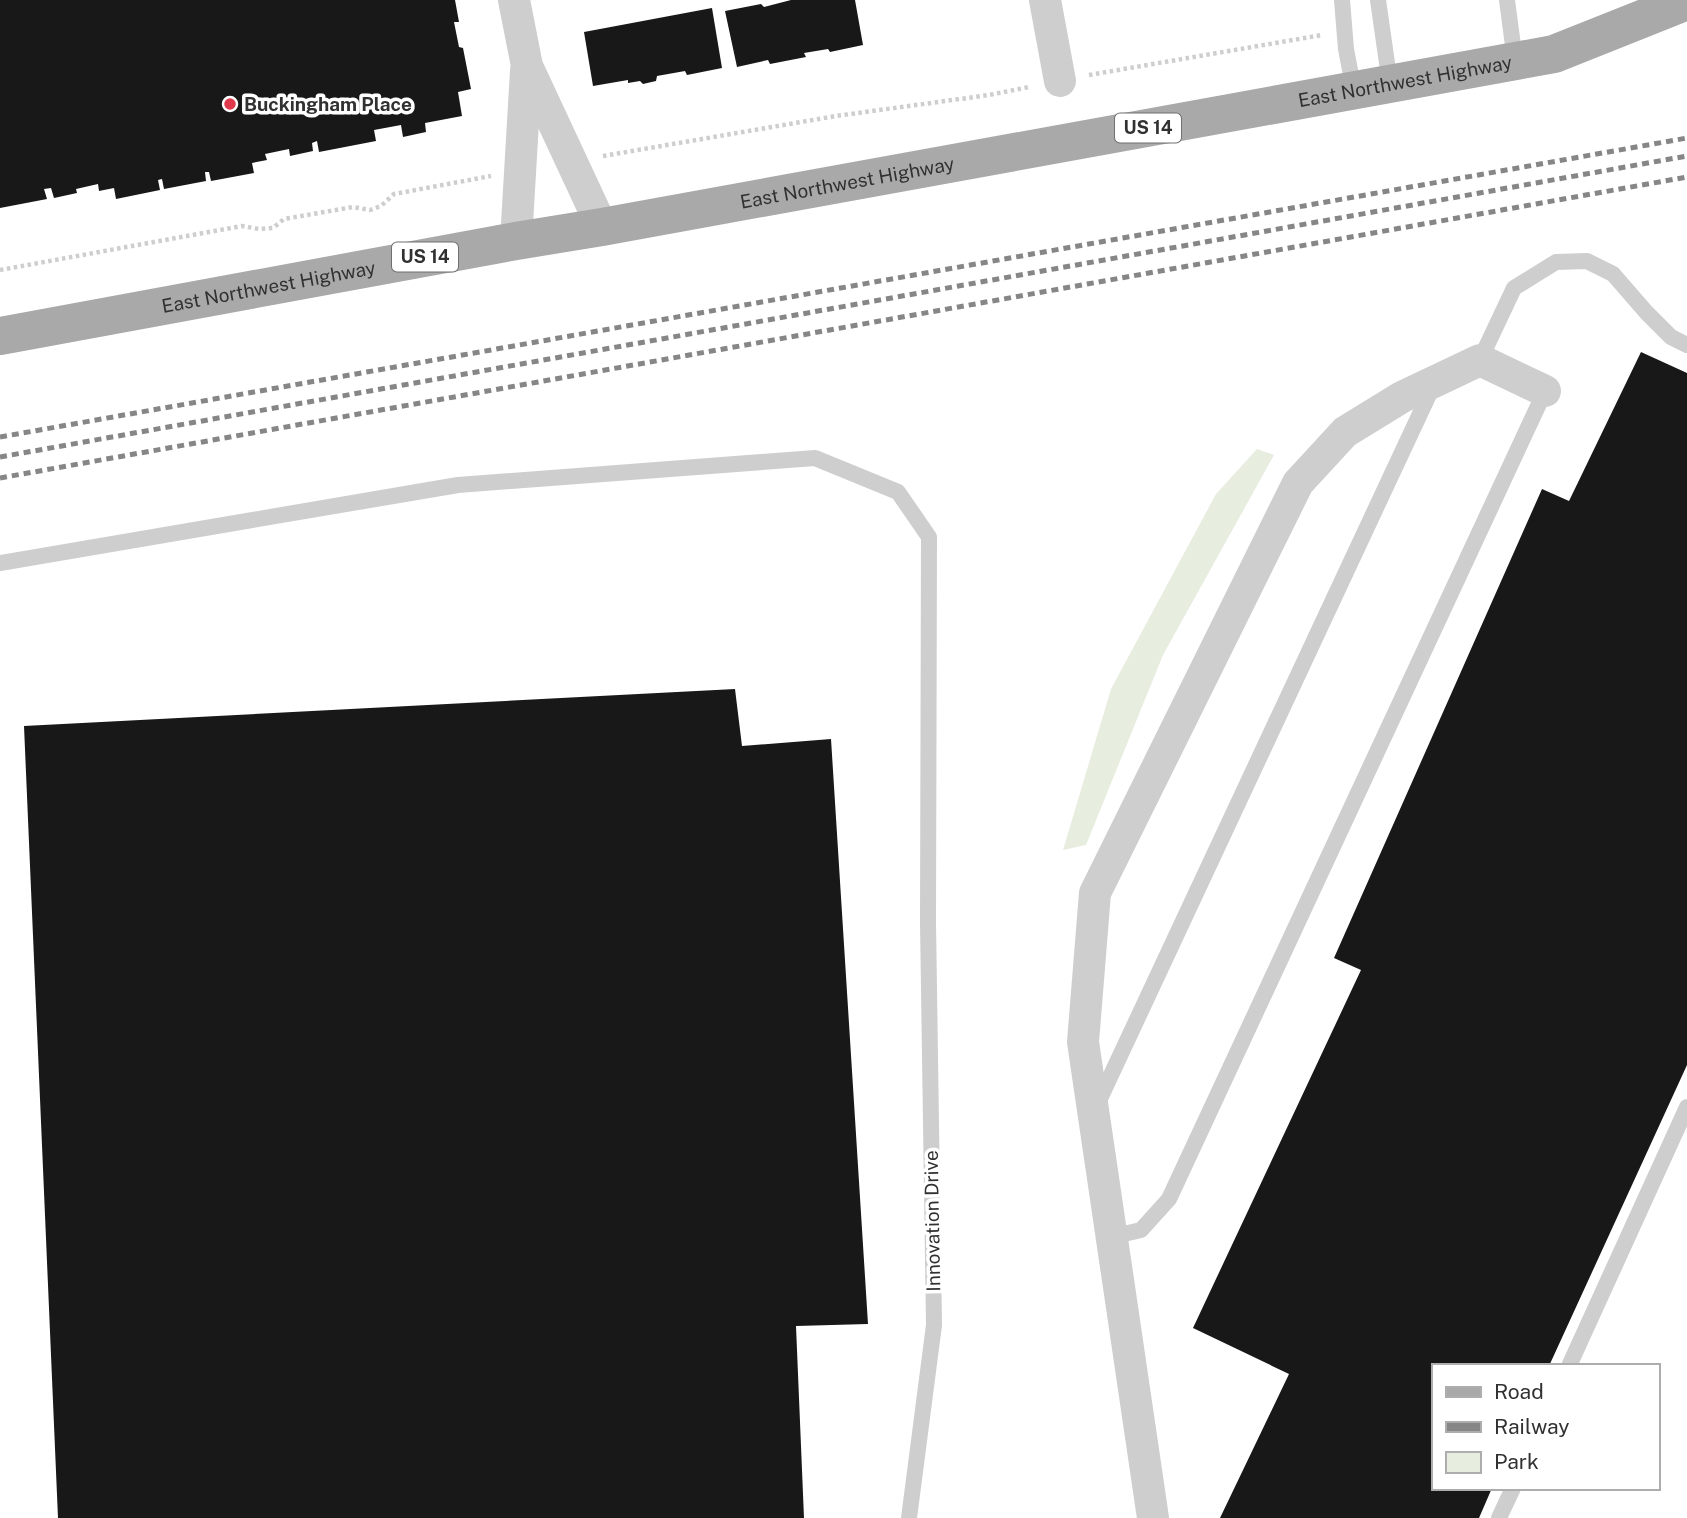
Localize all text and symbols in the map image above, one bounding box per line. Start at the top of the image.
street label: East Northwest Highway [1296,51,1514,111]
place label: Buckingham Place [244,93,412,115]
marker: Buckingham Place [222,96,238,112]
road number: US 14 [1115,113,1181,142]
street label: East Northwest Highway [738,152,956,213]
road number: US 14 [392,243,458,272]
street label: East Northwest Highway [160,256,377,317]
street label: Innovation Drive [920,1150,944,1292]
legend [1432,1364,1659,1490]
text: Road [1494,1379,1544,1404]
text: Railway [1494,1414,1570,1439]
text: Park [1494,1449,1539,1474]

